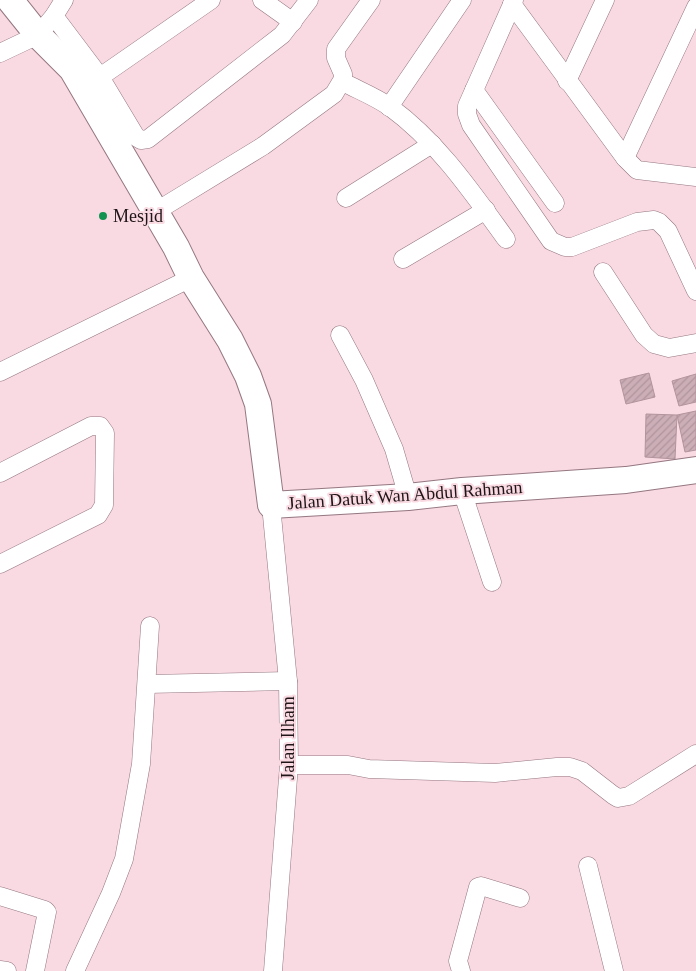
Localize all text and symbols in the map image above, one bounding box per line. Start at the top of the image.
place label: Mesjid [113,206,163,226]
marker: Mesjid [97,210,109,222]
street label: Jalan Datuk Wan Abdul Rahman [287,477,523,513]
street label: Jalan Ilham [278,696,298,780]

